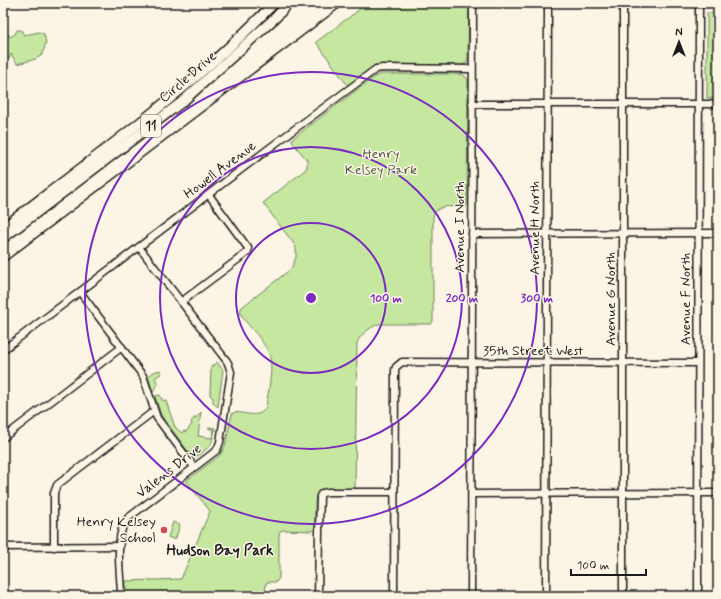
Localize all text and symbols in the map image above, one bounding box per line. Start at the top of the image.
north arrow [659,22,699,62]
text: N [675,26,683,40]
street label: Circle Drive [156,47,221,107]
road number: 11 [141,115,161,137]
street label: Howell Avenue [180,137,260,203]
park label: Henry Kelsey Park [345,145,417,179]
street label: Avenue I North [451,181,469,273]
street label: Avenue H North [526,181,544,275]
street label: Avenue G North [602,252,620,346]
street label: Avenue F North [677,253,695,345]
centre of rings [304,291,318,305]
text: 100 m [370,291,403,307]
text: 200 m [446,291,479,307]
text: 300 m [521,291,554,307]
street label: 35th Street West [483,342,584,360]
street label: Valens Drive [133,440,205,502]
place label: Henry Kelsey School [77,513,156,547]
marker: Henry Kelsey School [159,525,169,535]
district label: Hudson Bay Park [167,541,274,561]
scale bar [571,551,646,577]
text: 100 m [577,558,609,574]

